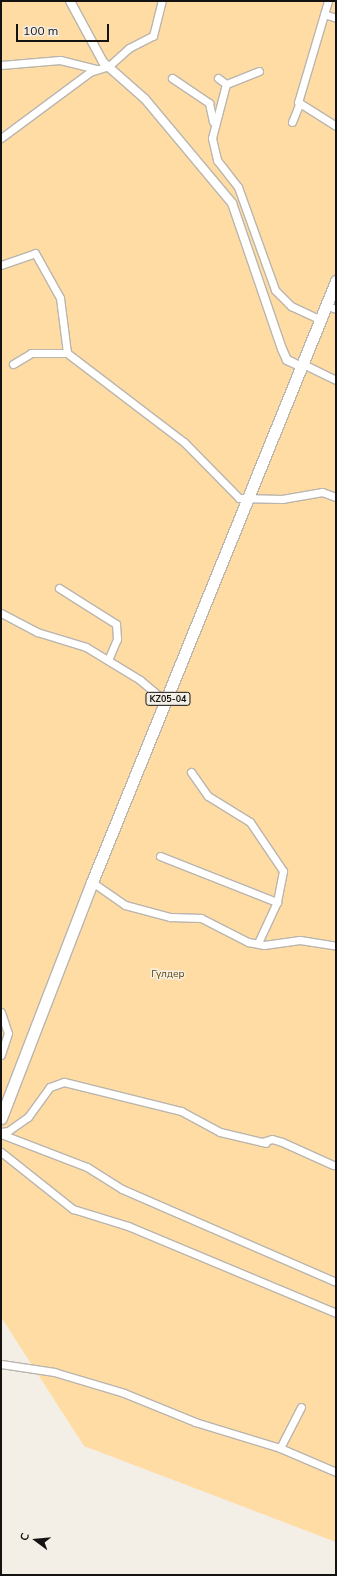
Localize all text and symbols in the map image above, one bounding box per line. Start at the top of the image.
scale bar [18,16,111,42]
text: 100 m [23,23,58,38]
road number: KZ05-04 [145,692,191,706]
park label: Гүлдер [151,968,185,980]
north arrow [16,1520,56,1560]
text: С [17,1531,32,1542]

